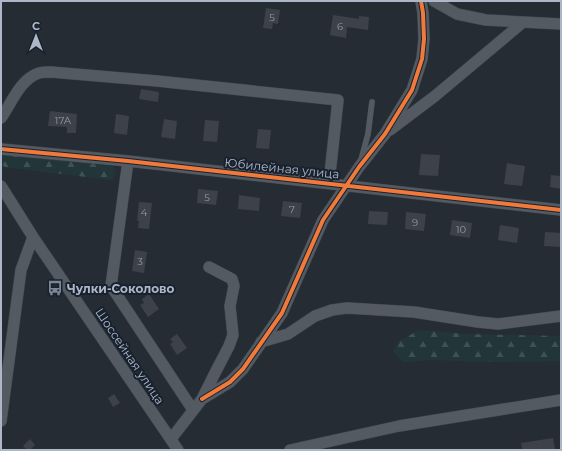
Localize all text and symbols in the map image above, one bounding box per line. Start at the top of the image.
house number: 5 [269,11,275,24]
north arrow [16,16,56,56]
text: С [32,19,40,33]
house number: 6 [337,20,343,33]
house number: 17А [55,114,72,127]
street label: Юбилейная улица [224,155,340,181]
house number: 5 [204,191,210,204]
house number: 7 [289,203,295,216]
house number: 4 [141,206,148,219]
house number: 9 [412,216,418,229]
house number: 10 [456,223,466,236]
house number: 3 [137,255,143,268]
bus stop icon: Чулки-Соколово [46,279,64,297]
place label: Чулки-Соколово [67,281,174,296]
street label: Шоссейная улица [92,305,168,407]

